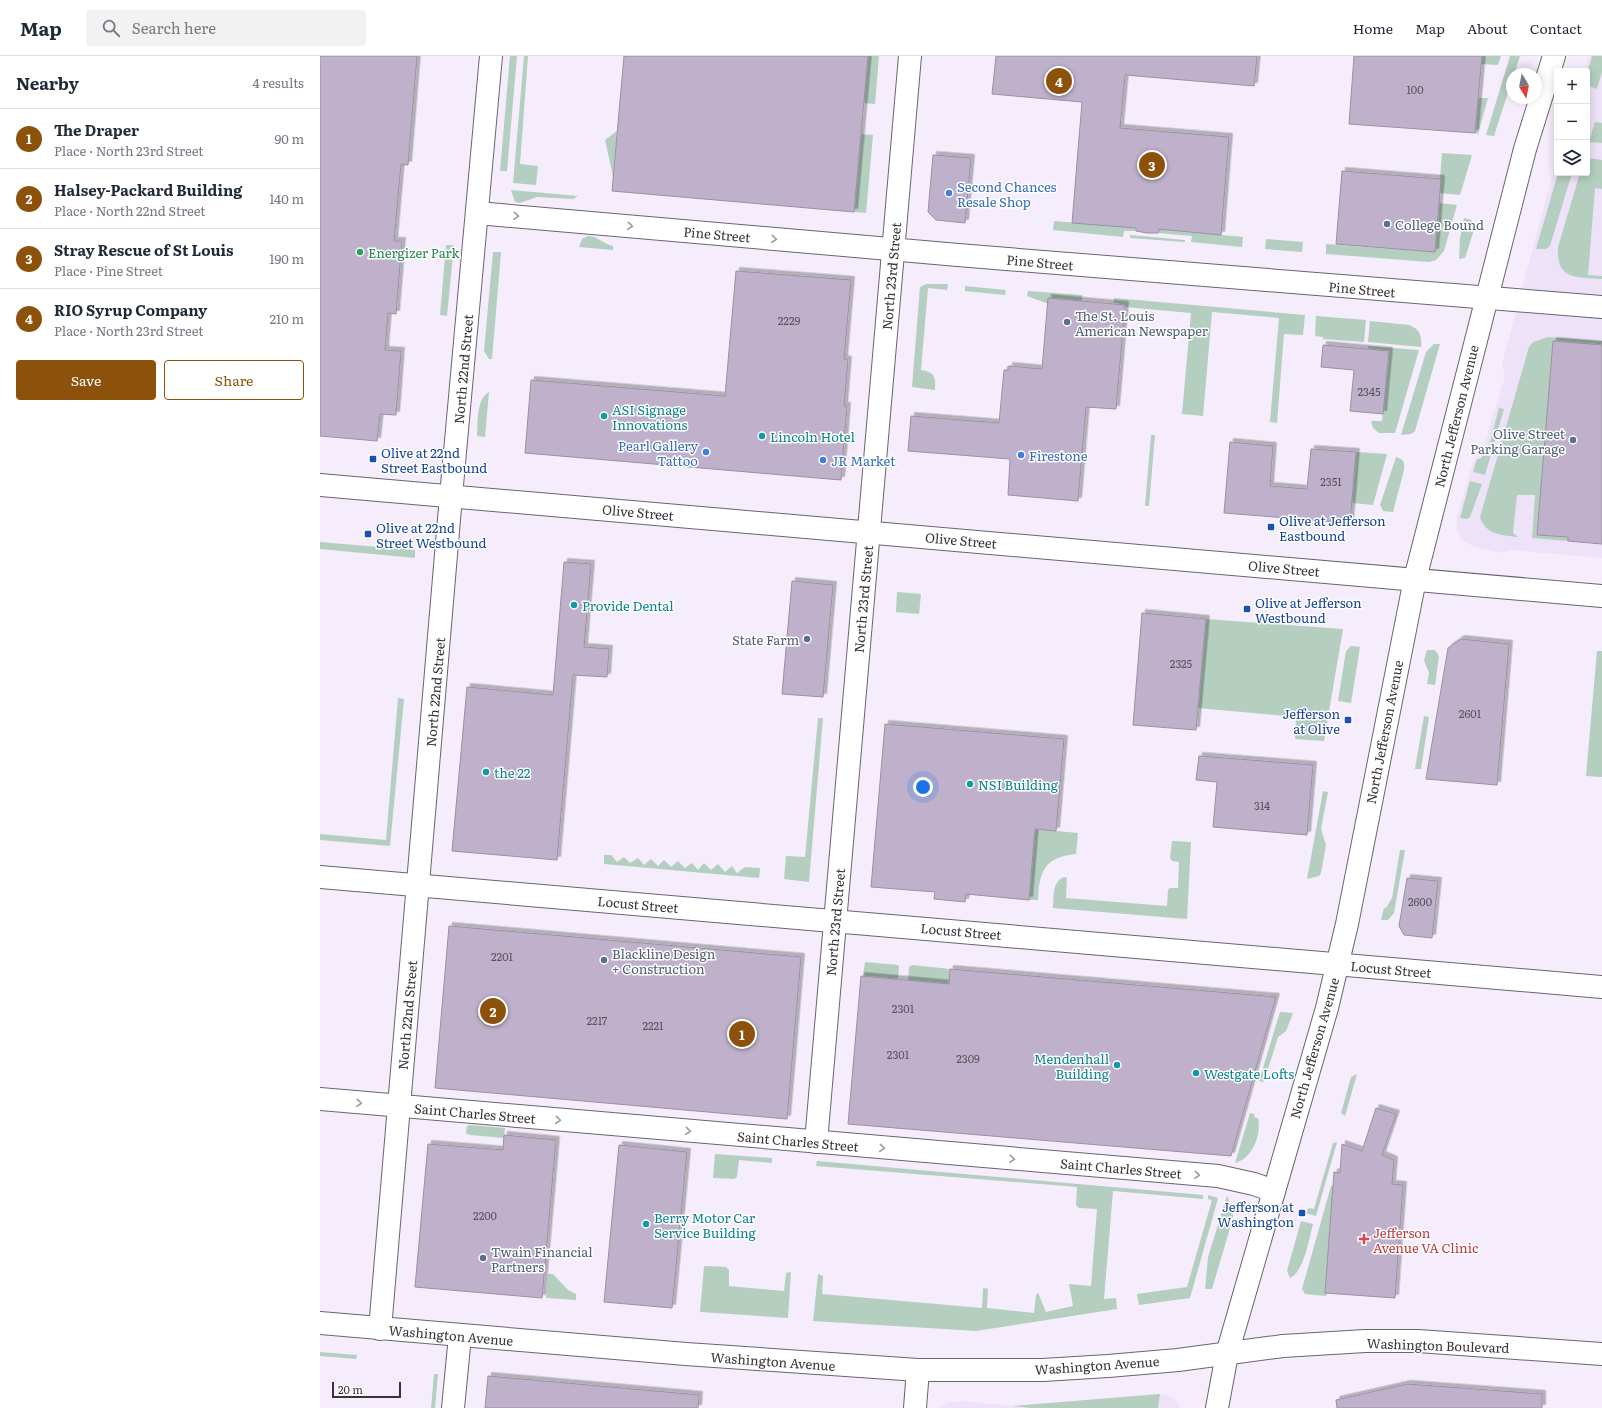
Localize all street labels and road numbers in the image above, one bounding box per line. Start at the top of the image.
street label: North 23rd Street [877,221,905,330]
street label: Pine Street [683,222,752,246]
street label: Pine Street [1006,250,1075,274]
street label: Pine Street [1328,277,1397,301]
street label: North 22nd Street [449,313,477,425]
street label: North Jefferson Avenue [1429,343,1483,489]
street label: Olive Street [601,499,675,525]
street label: Olive Street [924,527,998,553]
street label: North 23rd Street [849,544,877,653]
street label: Olive Street [1247,555,1321,581]
street label: North 22nd Street [421,636,449,748]
street label: North Jefferson Avenue [1361,658,1407,805]
street label: North 23rd Street [821,867,849,976]
street label: Locust Street [597,891,680,917]
street label: Locust Street [920,918,1003,944]
street label: Locust Street [1350,956,1433,982]
street label: North 22nd Street [393,959,421,1071]
street label: North Jefferson Avenue [1285,975,1343,1121]
street label: Saint Charles Street [413,1098,537,1128]
street label: Saint Charles Street [736,1126,860,1156]
street label: Saint Charles Street [1059,1153,1183,1183]
street label: Washington Avenue [388,1320,514,1350]
street label: Washington Boulevard [1366,1333,1510,1357]
street label: Washington Avenue [710,1347,836,1375]
street label: Washington Avenue [1034,1351,1160,1379]

